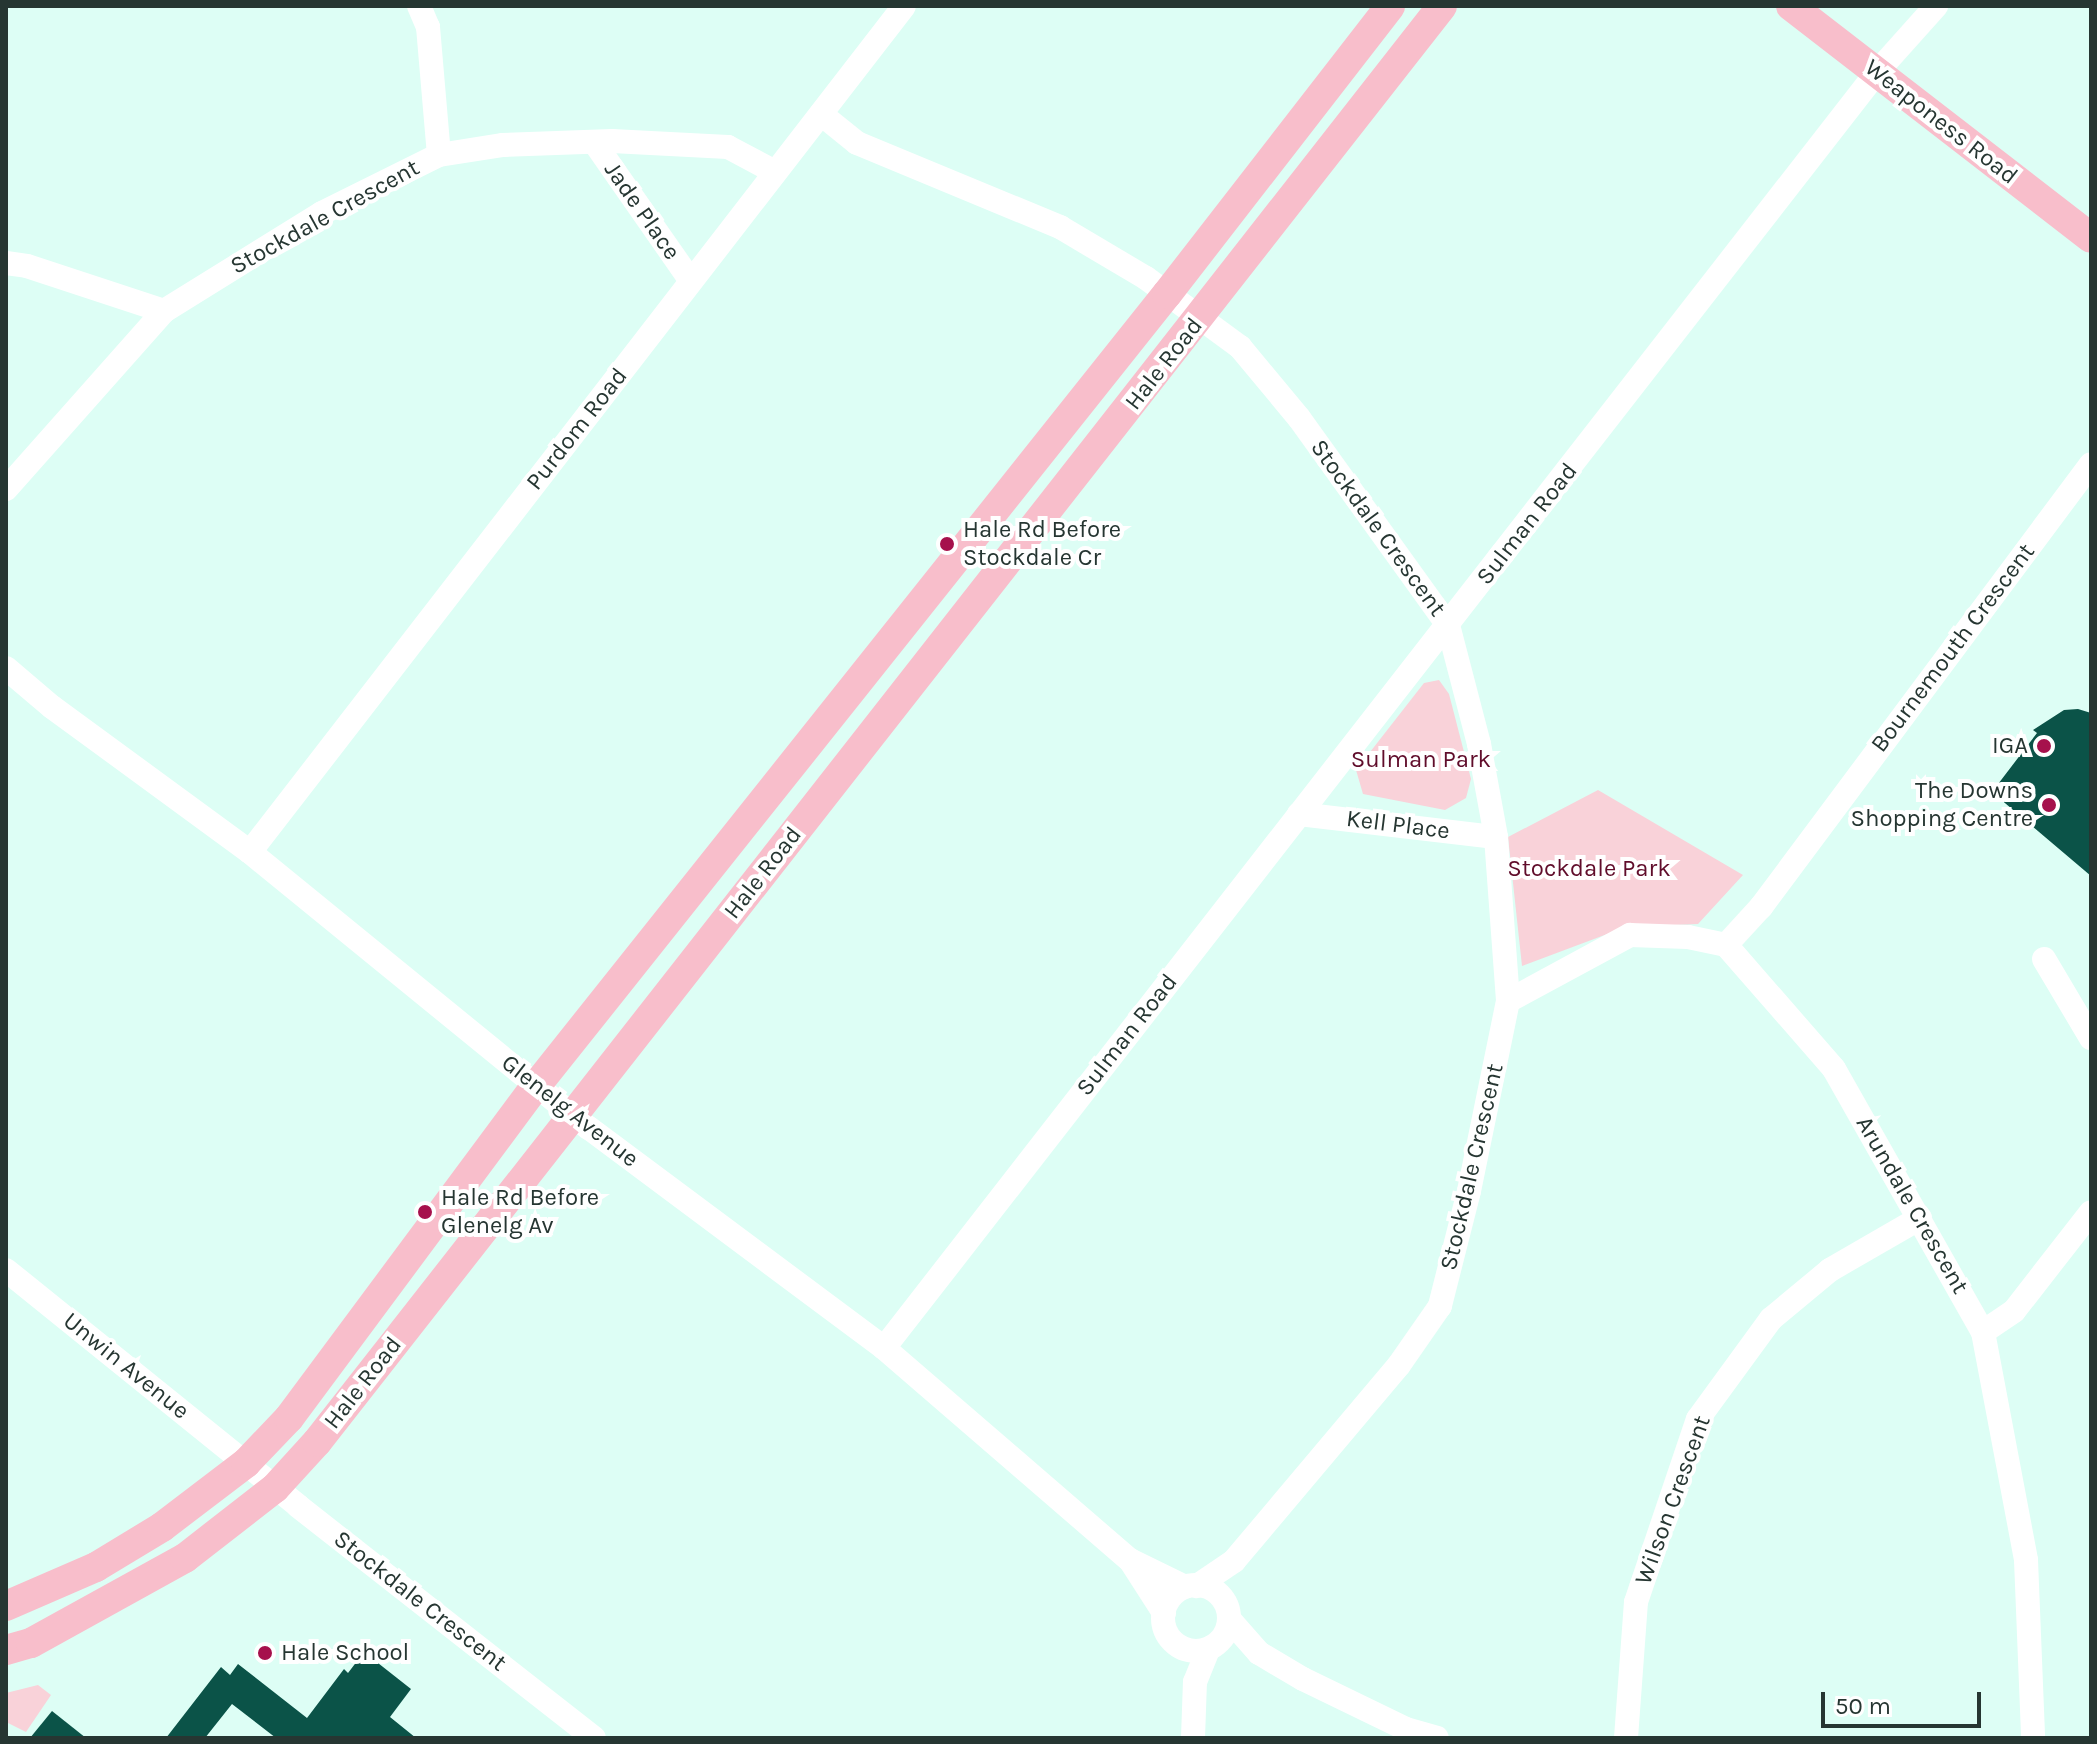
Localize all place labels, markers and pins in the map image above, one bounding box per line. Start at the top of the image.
place label: Hale Rd Before Stockdale Cr [963,516,1121,572]
marker: Hale Rd Before Stockdale Cr [938,535,956,553]
place label: IGA [1992,732,2028,760]
marker: IGA [2035,737,2053,755]
place label: The Downs Shopping Centre [1850,777,2033,833]
marker: The Downs Shopping Centre [2040,796,2058,814]
place label: Hale Rd Before Glenelg Av [441,1184,599,1240]
marker: Hale Rd Before Glenelg Av [416,1203,434,1221]
place label: Hale School [281,1639,409,1667]
marker: Hale School [256,1644,274,1662]

